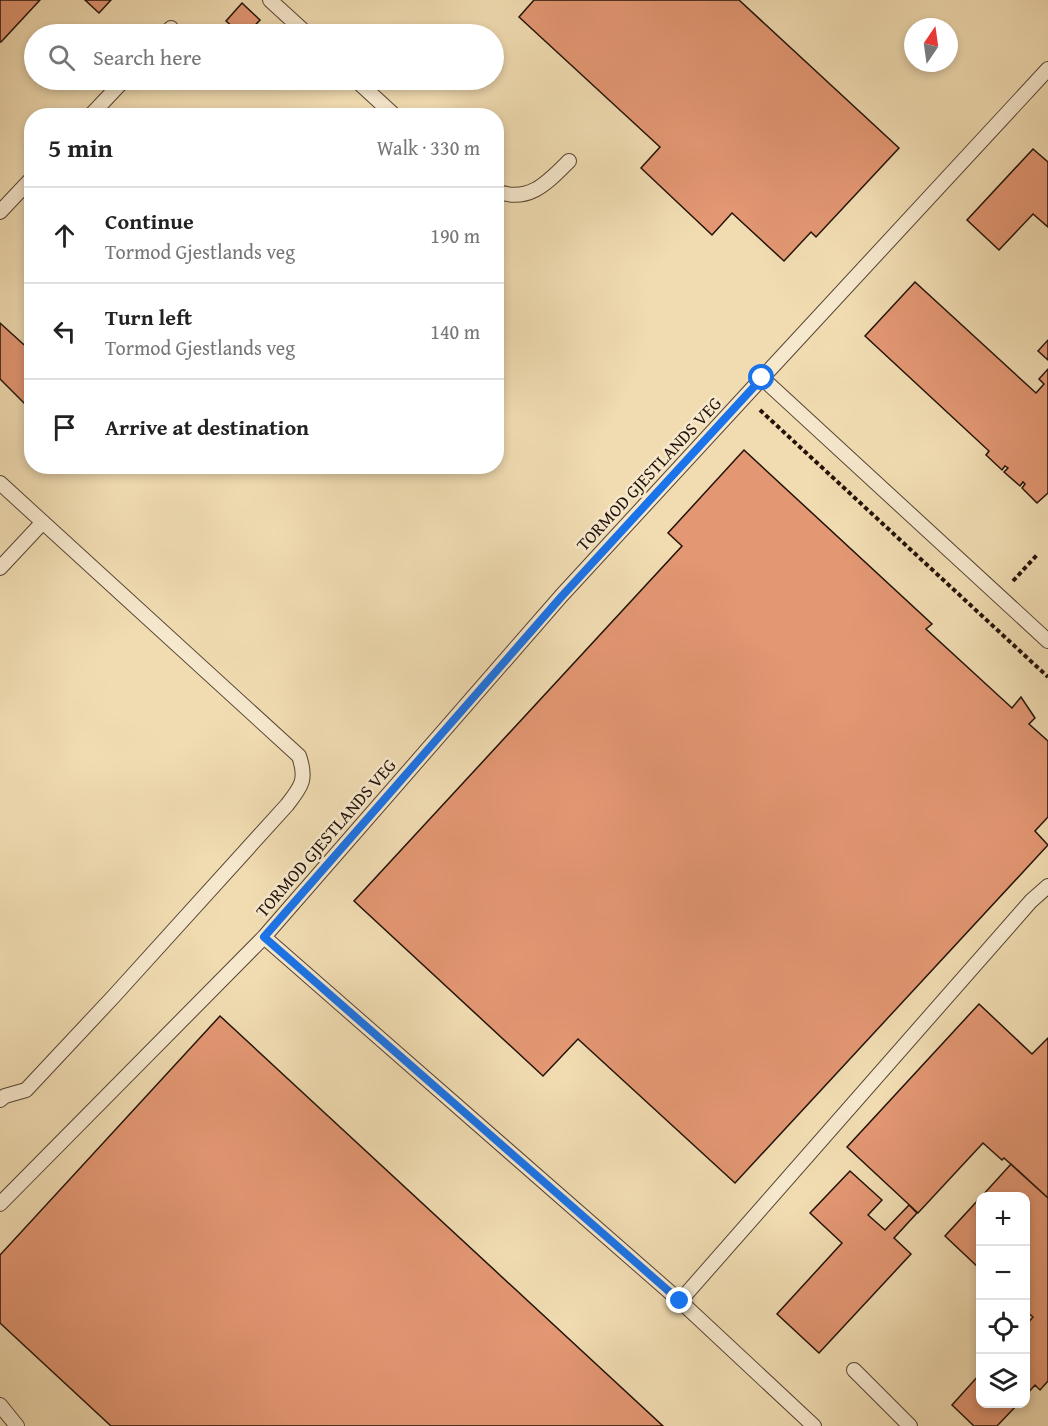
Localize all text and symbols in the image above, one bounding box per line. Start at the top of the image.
north arrow [904,18,958,72]
search box [24,24,504,90]
icon: search [45,41,78,74]
text: Search here [93,41,202,73]
text: 5 min [48,128,113,167]
text: Walk · 330 m [377,133,480,162]
text: Continue [105,205,194,237]
icon: ahead [48,219,81,252]
text: 190 m [430,221,480,250]
text: Tormod Gjestlands veg [105,237,295,266]
text: Turn left [105,301,192,333]
icon: left [48,315,81,348]
text: 140 m [430,317,480,346]
text: Tormod Gjestlands veg [105,333,295,362]
route start [748,364,774,390]
street label: TORMOD GJESTLANDS VEG [570,390,728,557]
icon: arrive [48,411,81,444]
text: Arrive at destination [105,411,309,443]
street label: TORMOD GJESTLANDS VEG [249,752,403,923]
map controls [976,1192,1030,1408]
button: + [976,1192,1030,1246]
button: − [976,1246,1030,1300]
route end [666,1287,692,1313]
button: locate [976,1300,1030,1354]
button: layers [976,1354,1030,1408]

